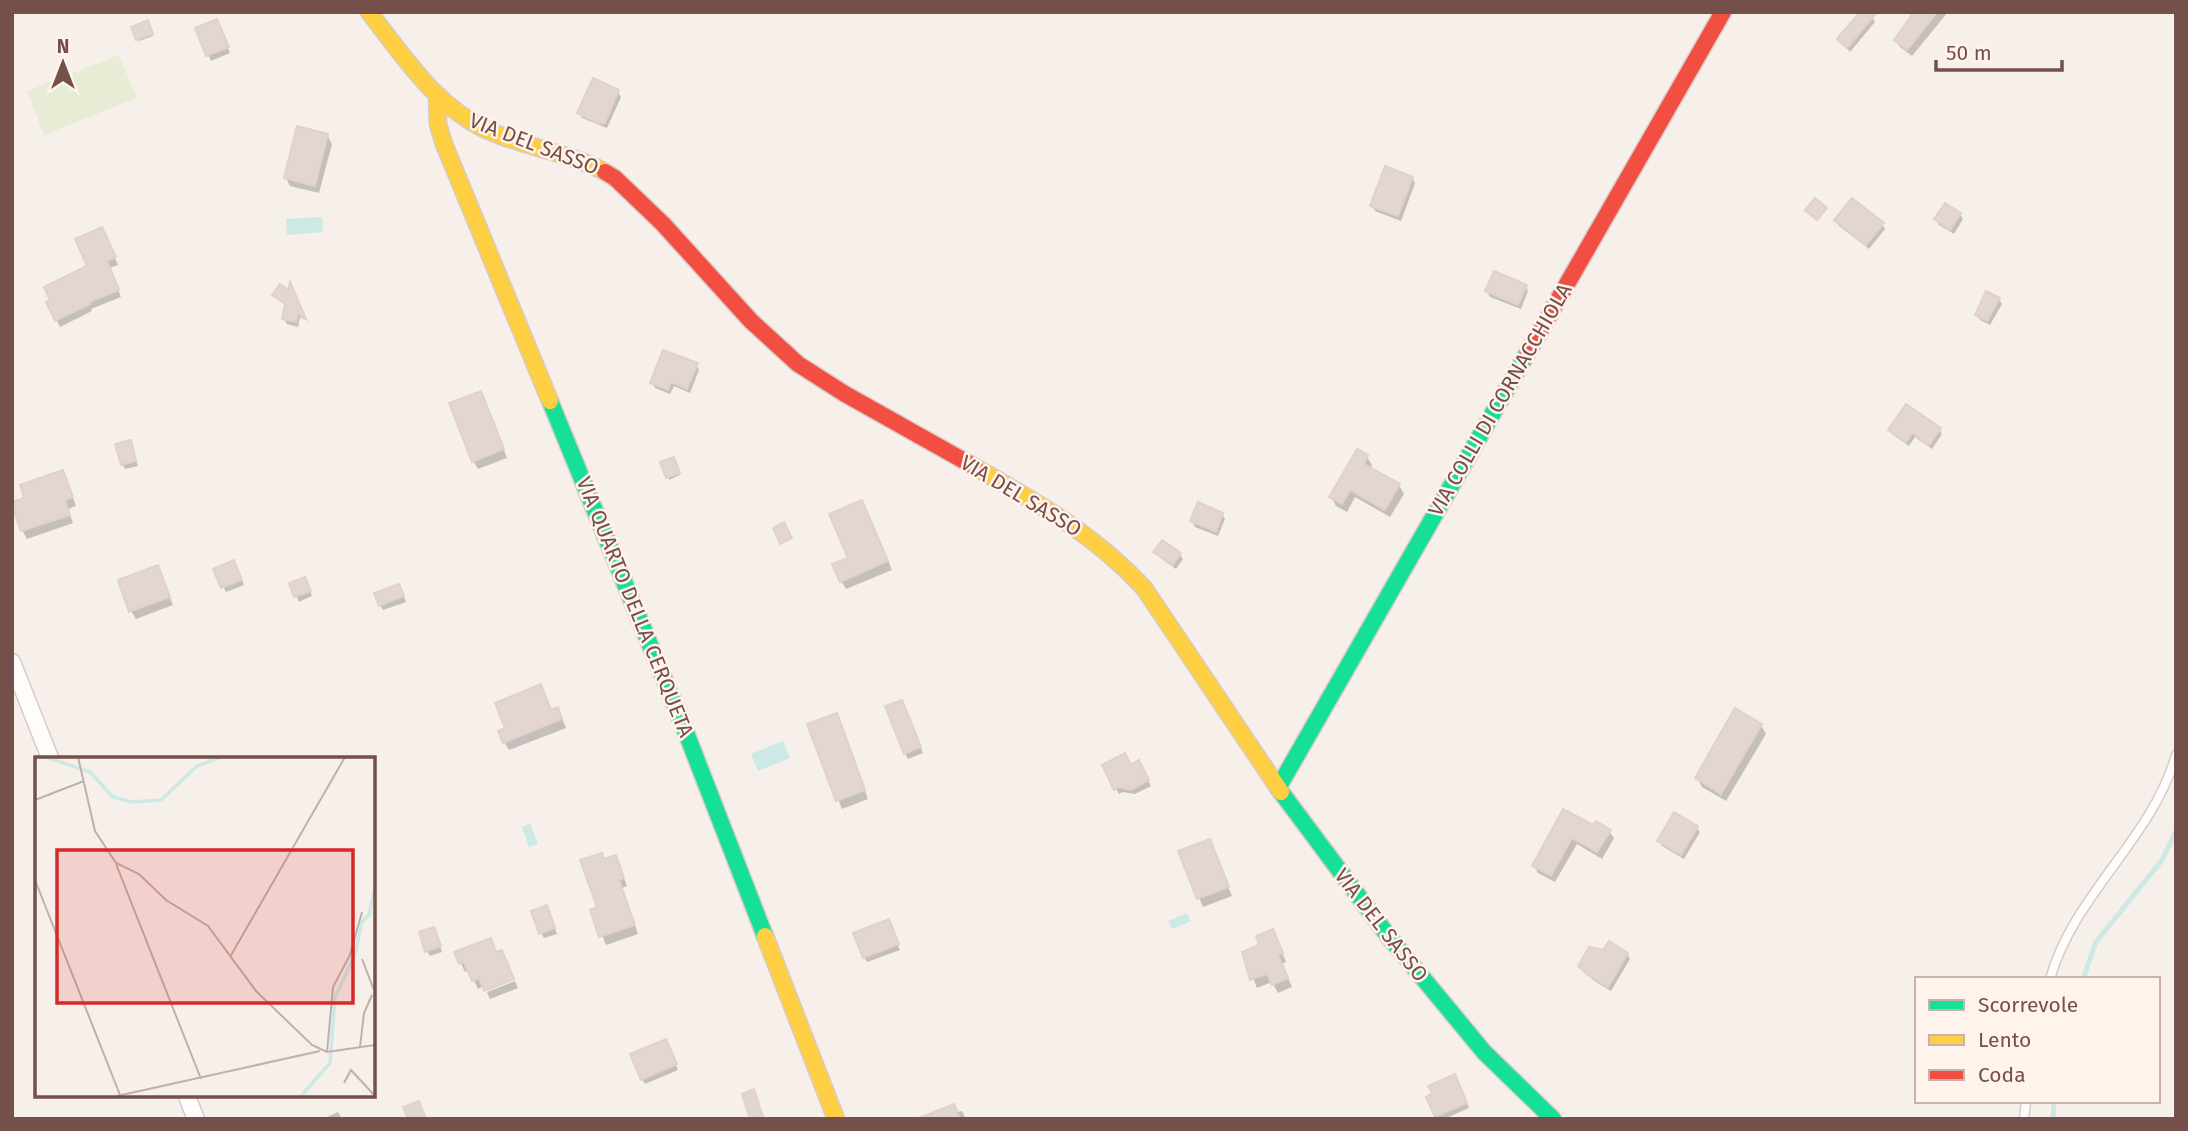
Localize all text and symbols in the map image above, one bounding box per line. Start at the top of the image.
north arrow [28,28,98,98]
scale bar [1936,28,2062,72]
text: N [57,35,69,58]
text: 50 m [1946,40,1992,66]
street label: VIA DEL SASSO [465,107,603,181]
street label: VIA COLLI DI CORNACCHIOLA [1423,279,1577,521]
street label: VIA DEL SASSO [956,450,1086,542]
street label: VIA QUARTO DELLA CERQUETA [571,473,699,741]
inset map [35,757,374,1096]
street label: VIA DEL SASSO [1329,863,1433,987]
legend [1915,977,2160,1103]
text: Scorrevole [1978,992,2078,1018]
text: Lento [1978,1027,2031,1053]
text: Coda [1978,1062,2026,1088]

